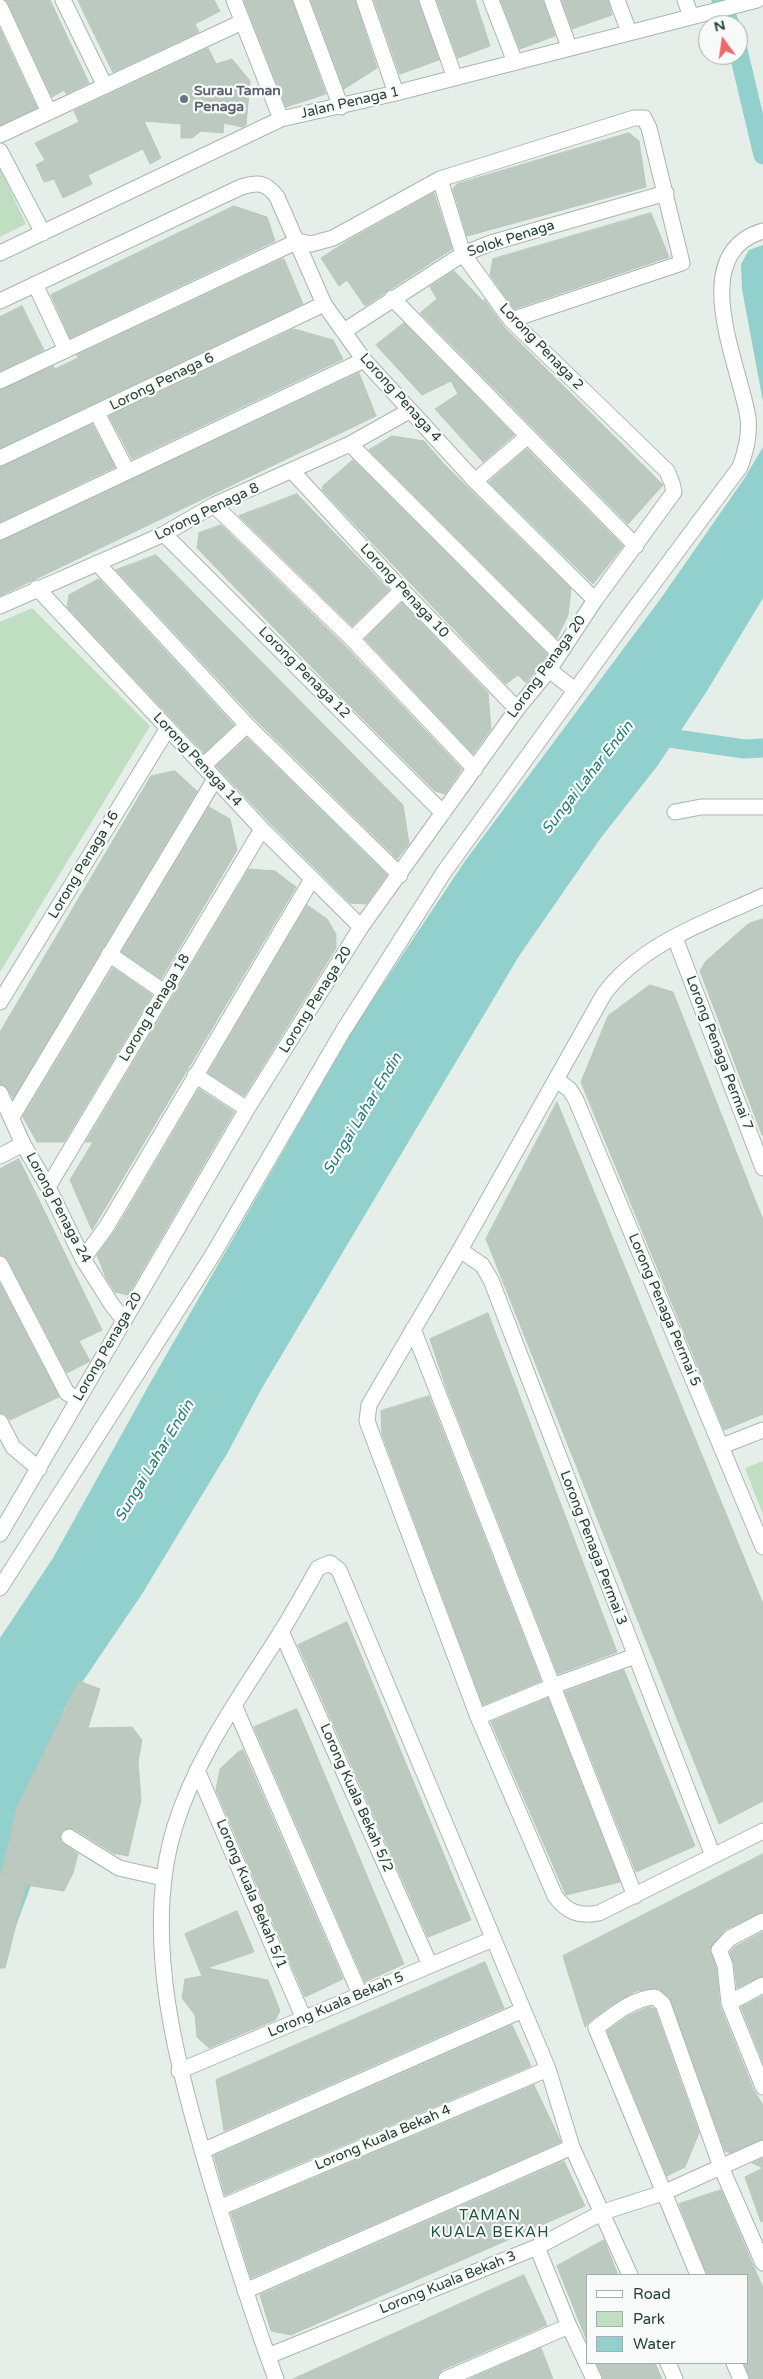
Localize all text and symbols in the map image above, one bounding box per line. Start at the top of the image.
north arrow [698,15,748,65]
text: N [712,16,727,36]
place label: Surau Taman Penaga [194,83,281,115]
street label: Jalan Penaga 1 [299,84,401,122]
marker: Surau Taman Penaga [178,93,190,105]
street label: Solok Penaga [465,217,557,261]
street label: Lorong Penaga 2 [495,300,587,394]
street label: Lorong Penaga 6 [107,349,217,415]
street label: Lorong Penaga 4 [356,350,444,446]
street label: Lorong Penaga 8 [152,479,262,545]
street label: Lorong Penaga 10 [356,540,452,642]
street label: Lorong Penaga 20 [504,612,590,722]
street label: Lorong Penaga 12 [255,624,353,722]
street label: Lorong Penaga 14 [149,709,245,811]
water label: Sungai Lahar Endin [538,718,638,838]
street label: Lorong Penaga 16 [45,808,123,922]
street label: Lorong Penaga 20 [276,944,356,1056]
street label: Lorong Penaga 18 [116,951,194,1065]
street label: Lorong Penaga Permai 7 [682,973,756,1133]
water label: Sungai Lahar Endin [320,1050,406,1178]
street label: Lorong Penaga 24 [22,1150,94,1266]
street label: Lorong Penaga Permai 5 [624,1231,704,1389]
street label: Lorong Penaga 20 [70,1290,146,1404]
water label: Sungai Lahar Endin [112,1397,198,1525]
street label: Lorong Penaga Permai 3 [556,1468,630,1628]
street label: Lorong Kuala Bekah 5/2 [316,1721,396,1875]
street label: Lorong Kuala Bekah 5/1 [212,1817,290,1971]
street label: Lorong Kuala Bekah 5 [266,1969,406,2041]
street label: Lorong Kuala Bekah 4 [313,2102,453,2174]
district label: TAMAN KUALA BEKAH [429,2207,551,2242]
street label: Lorong Kuala Bekah 3 [377,2248,519,2318]
legend [586,2274,748,2364]
text: Road [633,2285,671,2303]
text: Park [633,2310,665,2328]
text: Water [633,2335,676,2353]

